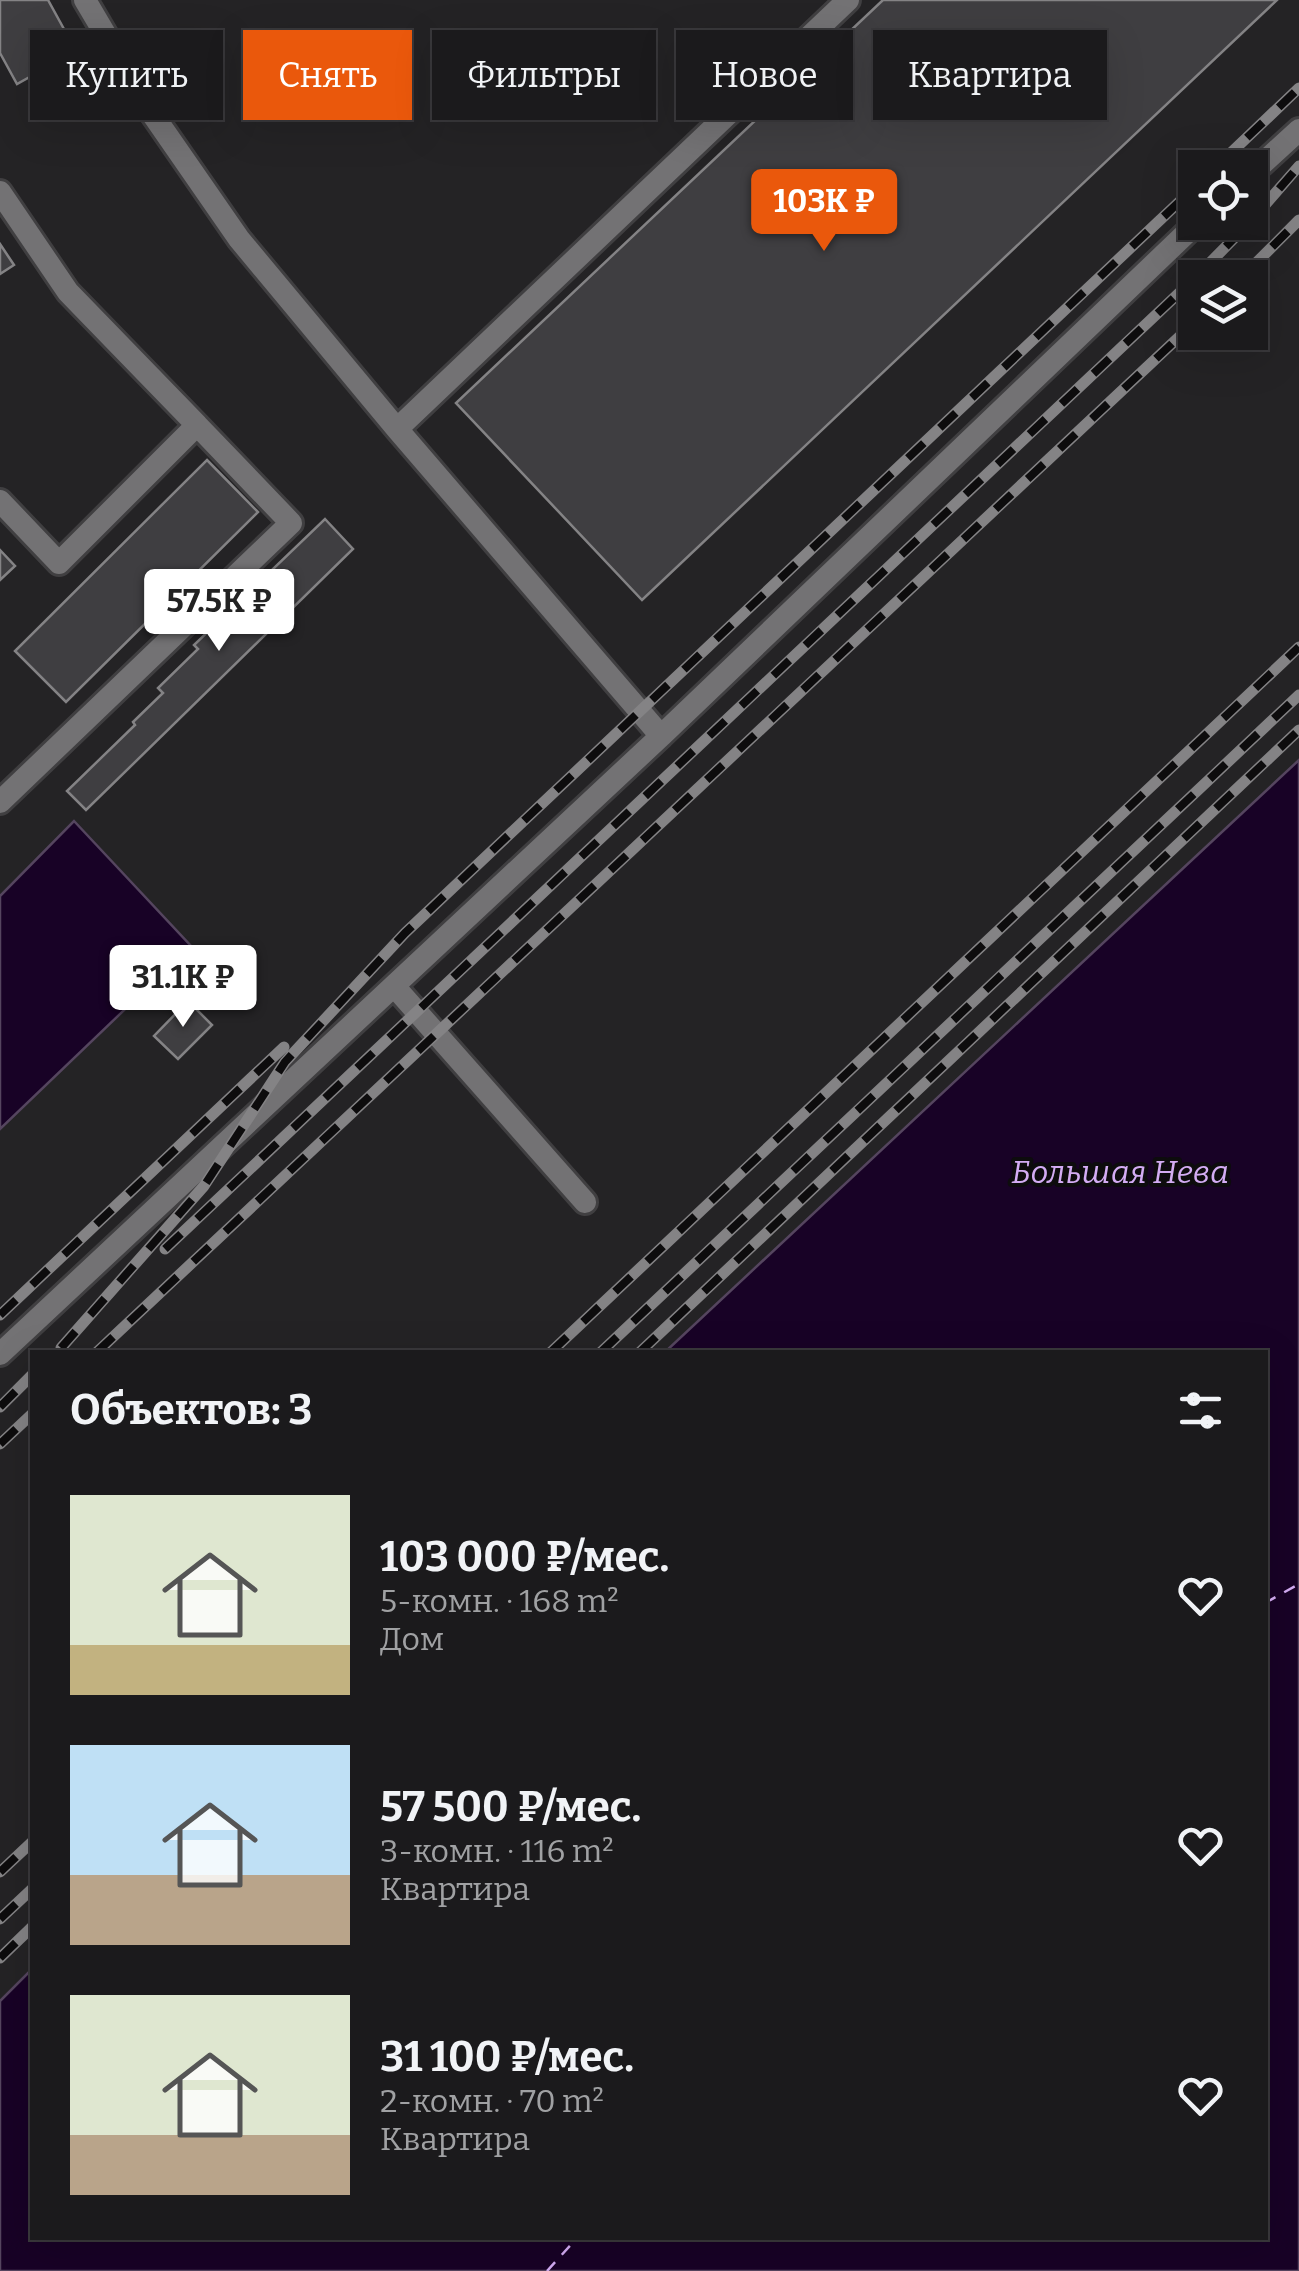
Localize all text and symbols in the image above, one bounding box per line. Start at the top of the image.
chip: Купить [30,30,223,120]
chip: Снять [243,30,412,120]
chip: Фильтры [432,30,656,120]
chip: Новое [676,30,853,120]
chip: Квартира [873,30,1107,120]
map controls [1178,150,1268,350]
button: locate [1178,150,1268,240]
pin: 103K ₽ [743,169,905,254]
text: 103K ₽ [773,182,875,220]
button: layers [1178,260,1268,350]
pin: 57.5K ₽ [127,569,311,654]
text: 57.5K ₽ [166,582,272,620]
pin: 31.1K ₽ [91,945,275,1030]
text: 31.1K ₽ [132,958,234,996]
water label: Большая Нева [1011,1153,1229,1191]
icon: filters [1173,1383,1228,1438]
text: Объектов: 3 [70,1385,312,1435]
text: 103 000 ₽/мес. [380,1532,669,1582]
icon: home [150,1535,270,1655]
icon: heart [1173,1568,1228,1623]
text: 5-комн. · 168 m² [380,1582,619,1620]
text: Дом [380,1620,444,1658]
text: 57 500 ₽/мес. [380,1782,641,1832]
icon: home [150,1785,270,1905]
icon: heart [1173,1818,1228,1873]
text: 3-комн. · 116 m² [380,1832,614,1870]
text: Квартира [380,1870,530,1908]
text: 31 100 ₽/мес. [380,2032,634,2082]
icon: home [150,2035,270,2155]
icon: heart [1173,2068,1228,2123]
text: 2-комн. · 70 m² [380,2082,604,2120]
text: Квартира [380,2120,530,2158]

